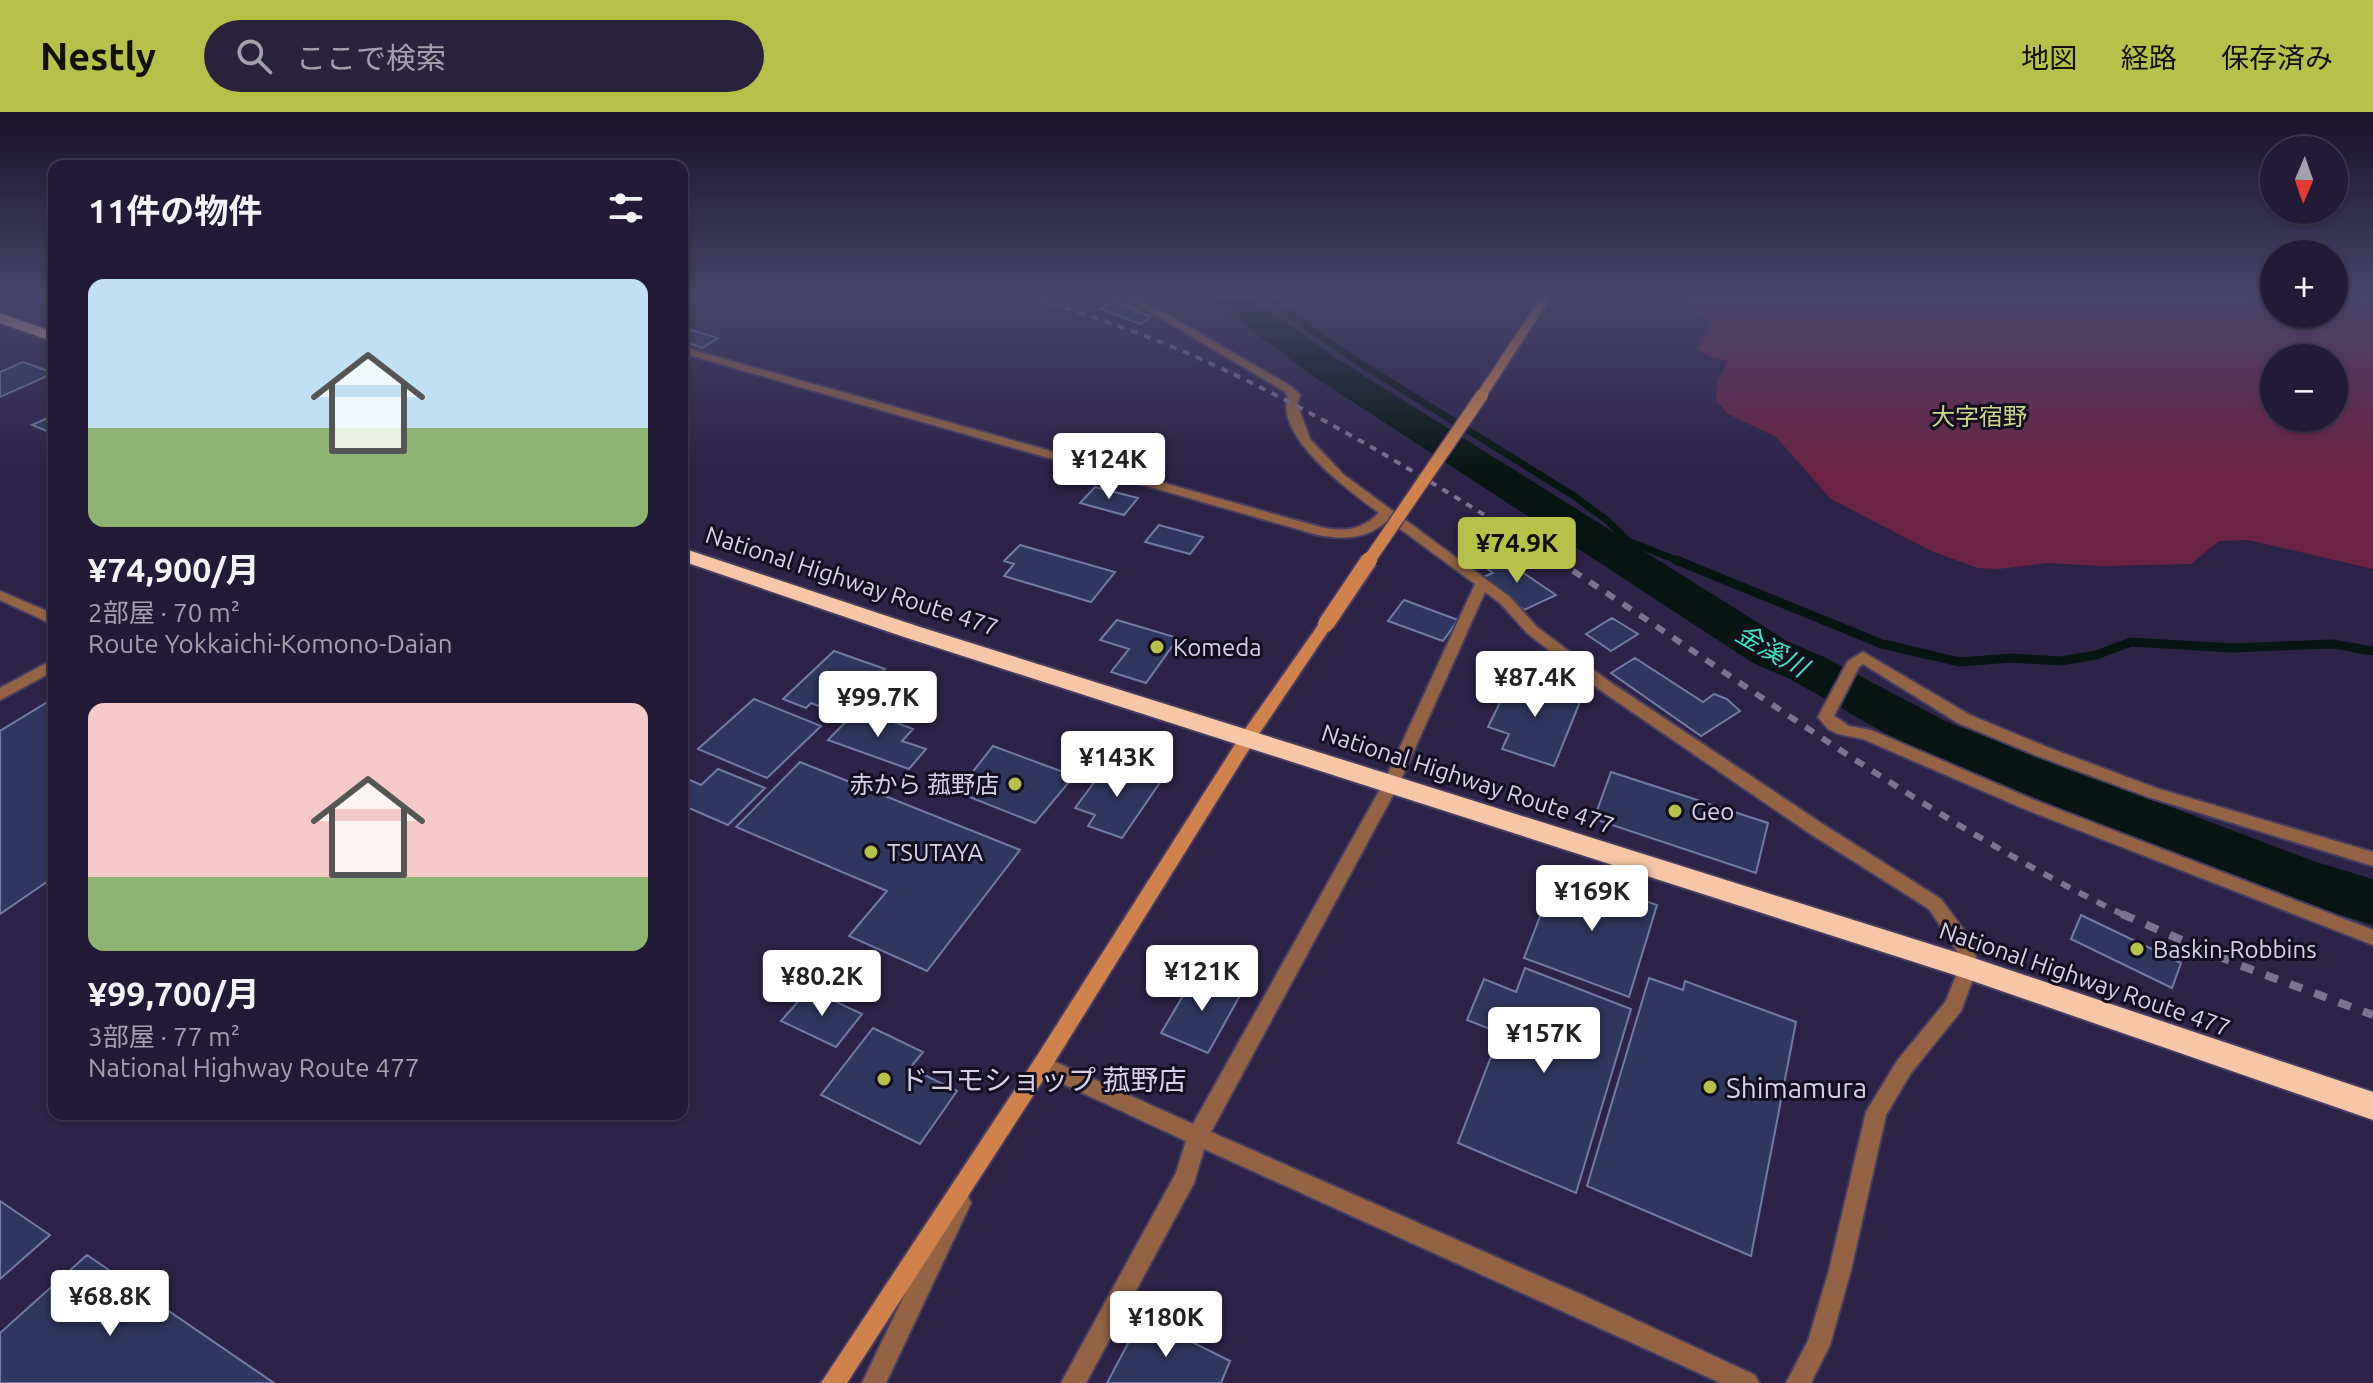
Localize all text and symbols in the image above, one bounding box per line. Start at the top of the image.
search box [204,20,764,92]
icon: search [232,34,276,78]
text: Nestly [40,35,156,77]
text: ここで検索 [296,41,446,75]
text: 地図 [2021,42,2077,73]
text: 経路 [2121,42,2177,73]
text: 保存済み [2221,42,2333,73]
north arrow [2260,136,2348,224]
map controls [2260,136,2348,432]
icon: filters [604,186,648,230]
text: 11件の物件 [88,191,262,229]
button: + [2260,240,2348,328]
icon: home [296,331,440,475]
button: − [2260,344,2348,432]
district label: 大字宿野 [1931,403,2027,430]
pin: ¥124K [1053,433,1165,501]
text: ¥124K [1071,444,1147,473]
pin: ¥74.9K [1452,517,1582,585]
street label: National Highway Route 477 [702,521,1002,641]
text: ¥74.9K [1476,528,1558,557]
text: ¥74,900/月 [88,550,260,588]
text: 2部屋 · 70 m² [88,598,240,627]
water label: 金溪川 [1731,618,1816,684]
text: Route Yokkaichi-Komono-Daian [88,629,453,658]
place label: Komeda [1173,634,1262,661]
marker: Komeda [1148,638,1166,656]
pin: ¥87.4K [1470,651,1600,719]
text: ¥87.4K [1494,662,1576,691]
pin: ¥99.7K [813,671,943,739]
text: ¥99.7K [837,682,919,711]
street label: National Highway Route 477 [1318,719,1618,839]
pin: ¥143K [1061,731,1173,799]
text: ¥143K [1079,742,1155,771]
icon: home [296,755,440,899]
place label: 赤から 菰野店 [850,771,999,798]
marker: 赤から 菰野店 [1006,775,1024,793]
place label: Geo [1691,798,1734,825]
marker: Geo [1666,802,1684,820]
place label: TSUTAYA [887,839,983,866]
marker: TSUTAYA [862,843,880,861]
pin: ¥169K [1536,865,1648,933]
text: ¥169K [1554,876,1630,905]
street label: National Highway Route 477 [1936,916,2234,1042]
place label: Baskin-Robbins [2153,936,2317,963]
marker: Baskin-Robbins [2128,940,2146,958]
pin: ¥121K [1146,945,1258,1013]
pin: ¥80.2K [757,950,887,1018]
text: ¥121K [1164,956,1240,985]
text: ¥80.2K [781,961,863,990]
text: ¥99,700/月 [88,974,260,1012]
pin: ¥157K [1488,1007,1600,1075]
text: ¥157K [1506,1018,1582,1047]
text: 3部屋 · 77 m² [88,1022,240,1051]
text: National Highway Route 477 [88,1053,420,1082]
place label: ドコモショップ 菰野店 [900,1064,1186,1095]
marker: ドコモショップ 菰野店 [875,1070,893,1088]
place label: Shimamura [1726,1072,1867,1103]
marker: Shimamura [1701,1078,1719,1096]
pin: ¥68.8K [45,1270,175,1338]
text: ¥68.8K [69,1281,151,1310]
pin: ¥180K [1110,1291,1222,1359]
text: ¥180K [1128,1302,1204,1331]

